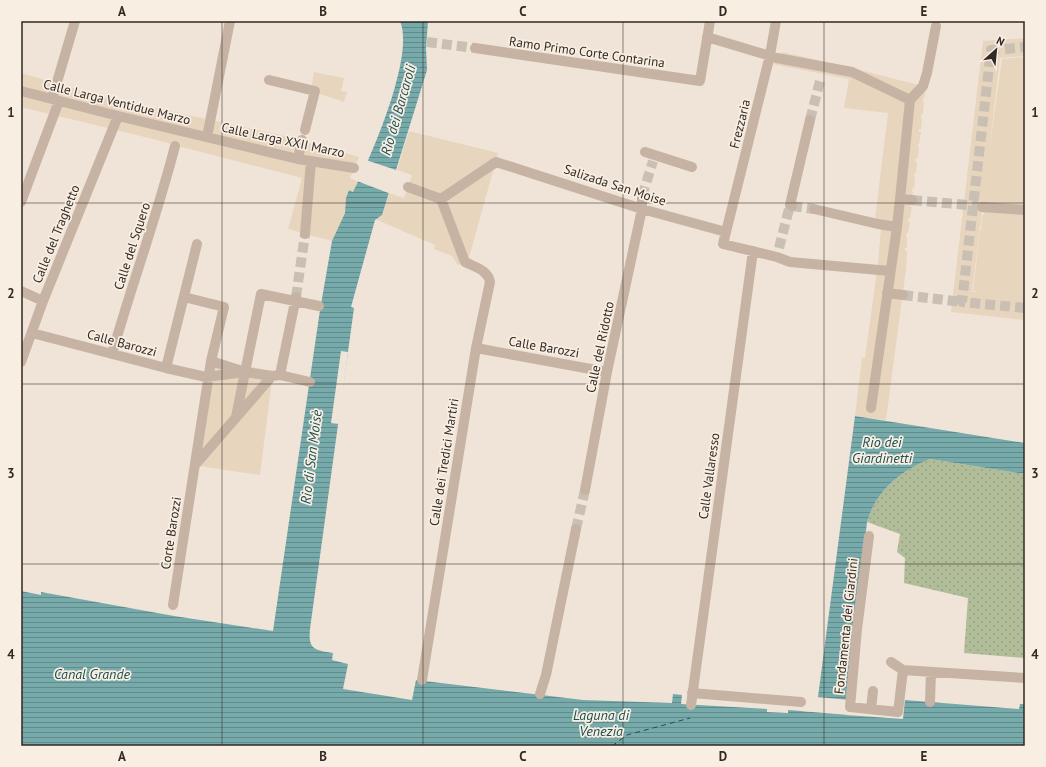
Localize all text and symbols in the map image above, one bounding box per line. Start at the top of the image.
text: A [118,3,126,20]
text: B [319,3,327,20]
text: C [519,3,527,20]
text: D [719,3,727,20]
text: E [921,3,928,20]
north arrow [976,30,1016,70]
street label: Ramo Primo Corte Contarina [508,33,666,71]
text: N [994,33,1007,49]
water label: Rio dei Barcaroli [376,62,420,157]
street label: Calle Larga Ventidue Marzo [42,75,192,129]
street label: Frezzaria [726,98,754,150]
text: 1 [7,104,15,121]
text: 1 [1031,104,1039,121]
street label: Calle Larga XXII Marzo [220,119,346,161]
street label: Salizada San Moise [562,160,668,210]
street label: Calle del Traghetto [28,182,84,286]
street label: Calle del Squero [110,200,154,292]
text: 2 [7,285,15,302]
text: 2 [1031,285,1039,302]
street label: Calle del Ridotto [582,300,618,394]
street label: Calle Barozzi [85,326,159,360]
street label: Calle Barozzi [507,332,581,362]
street label: Calle dei Tredici Martiri [426,397,462,527]
water label: Rio di San Moisè [296,408,326,505]
street label: Calle Vallaresso [695,432,723,520]
water label: Rio dei Giardinetti [852,433,912,467]
text: 3 [7,465,15,482]
text: 3 [1031,465,1039,482]
street label: Corte Barozzi [157,495,185,571]
street label: Fondamenta dei Giardini [830,557,862,695]
text: 4 [7,646,15,663]
text: 4 [1031,646,1039,663]
water label: Canal Grande [54,665,131,683]
water label: Laguna di Venezia [573,706,629,740]
text: A [118,748,126,765]
text: B [319,748,327,765]
text: C [519,748,527,765]
text: D [719,748,727,765]
text: E [921,748,928,765]

